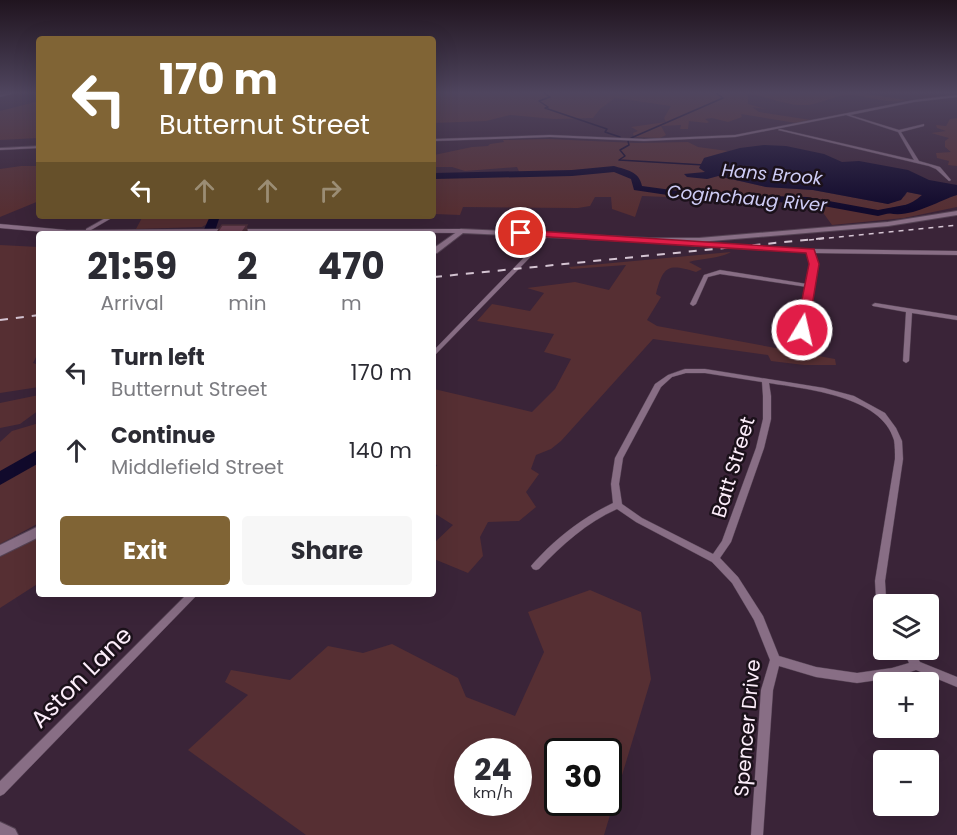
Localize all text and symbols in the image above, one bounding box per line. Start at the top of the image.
text: 170 m [159,50,278,109]
icon: left [60,60,138,138]
text: Butternut Street [159,106,370,143]
water label: Hans Brook [721,157,824,191]
icon: left [125,174,158,207]
icon: ahead [188,174,221,207]
icon: ahead [251,174,284,207]
icon: right [314,174,347,207]
water label: Coginchaug River [666,179,829,218]
pin [495,207,546,258]
icon: arrive [504,216,537,249]
text: 21:59 [87,241,177,292]
text: 2 [237,241,258,292]
text: 470 [318,241,385,292]
text: Arrival [101,289,164,317]
text: min [228,289,267,317]
text: m [341,289,362,317]
position arrow [770,298,834,362]
text: Turn left [111,342,205,373]
icon: left [60,356,93,389]
text: 170 m [351,357,412,388]
text: Butternut Street [111,375,267,403]
street label: Batt Street [704,413,762,521]
text: Continue [111,420,215,451]
icon: ahead [60,434,93,467]
text: 140 m [349,435,412,466]
text: Middlefield Street [111,453,284,481]
button: Exit [60,516,230,585]
button: Share [242,516,412,585]
map controls [873,594,939,816]
button: layers [873,594,939,660]
street label: Aston Lane [23,619,139,735]
street label: Spencer Drive [727,658,767,798]
button: + [873,672,939,738]
speed limit sign: 30 [544,738,622,816]
text: 24 [474,748,512,791]
button: − [873,750,939,816]
text: km/h [473,782,513,803]

